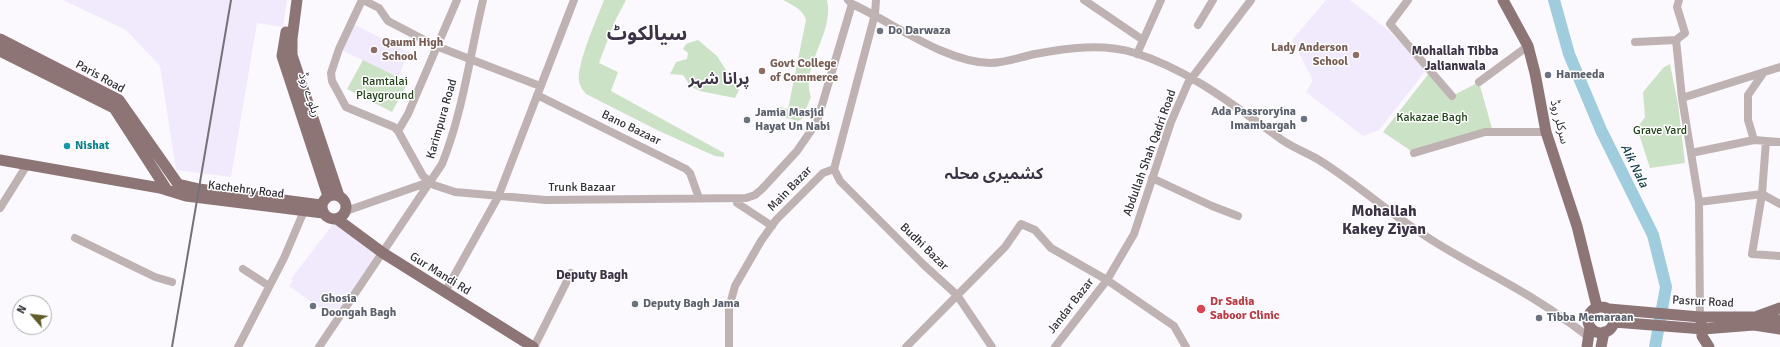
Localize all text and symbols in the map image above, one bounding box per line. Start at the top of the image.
district label: سیالکوٹ [607,23,687,47]
place label: Do Darwaza [888,24,951,38]
marker: Do Darwaza [875,26,885,36]
place label: Qaumi High School [382,36,443,64]
place label: Lady Anderson School [1271,41,1348,69]
district label: Mohallah Tibba Jalianwala [1411,44,1499,75]
marker: Qaumi High School [369,45,379,55]
marker: Lady Anderson School [1351,50,1361,60]
place label: Govt College of Commerce [770,57,838,85]
street label: Paris Road [73,58,127,96]
marker: Govt College of Commerce [757,66,767,76]
place label: Hameeda [1556,68,1605,82]
district label: پرانا شہر [688,70,750,90]
marker: Hameeda [1543,70,1553,80]
street label: ریلوے روڈ [295,71,323,119]
park label: Ramtalai Playground [356,75,414,103]
street label: Karimpura Road [424,77,460,161]
street label: Abdullah Shah Qadri Road [1120,88,1180,218]
street label: سرکلر روڈ [1547,98,1571,146]
place label: Ada Passroryina Imambargah [1211,105,1296,133]
place label: Jamia Masjid Hayat Un Nabi [755,106,830,134]
street label: Bano Bazaar [599,107,663,149]
park label: Kakazae Bagh [1396,111,1468,125]
marker: Ada Passroryina Imambargah [1299,114,1309,124]
marker: Jamia Masjid Hayat Un Nabi [742,115,752,125]
park label: Grave Yard [1633,124,1687,138]
place label: Nishat [75,139,109,153]
marker: Nishat [62,141,72,151]
water label: Aik Nala [1617,142,1651,190]
street label: Main Bazar [765,163,815,215]
district label: کشمیری محلہ [945,165,1043,185]
street label: Kachehry Road [207,178,285,202]
street label: Trunk Bazaar [549,181,615,195]
district label: Mohallah Kakey Ziyan [1342,202,1426,240]
street label: Budhi Bazar [897,220,951,274]
street label: Gur Mandi Rd [407,250,473,298]
district label: Deputy Bagh [556,268,628,284]
street label: Jandar Bazar [1045,275,1097,337]
place label: Ghosia Doongah Bagh [321,292,396,320]
street label: Pasrur Road [1672,293,1734,311]
north arrow [12,295,52,335]
place label: Dr Sadia Saboor Clinic [1210,295,1280,323]
place label: Deputy Bagh Jama [643,297,740,311]
marker: Deputy Bagh Jama [630,299,640,309]
marker: Ghosia Doongah Bagh [308,301,318,311]
text: N [14,303,29,316]
marker: Dr Sadia Saboor Clinic [1195,303,1207,315]
place label: Tibba Memaraan [1547,311,1634,325]
marker: Tibba Memaraan [1534,313,1544,323]

